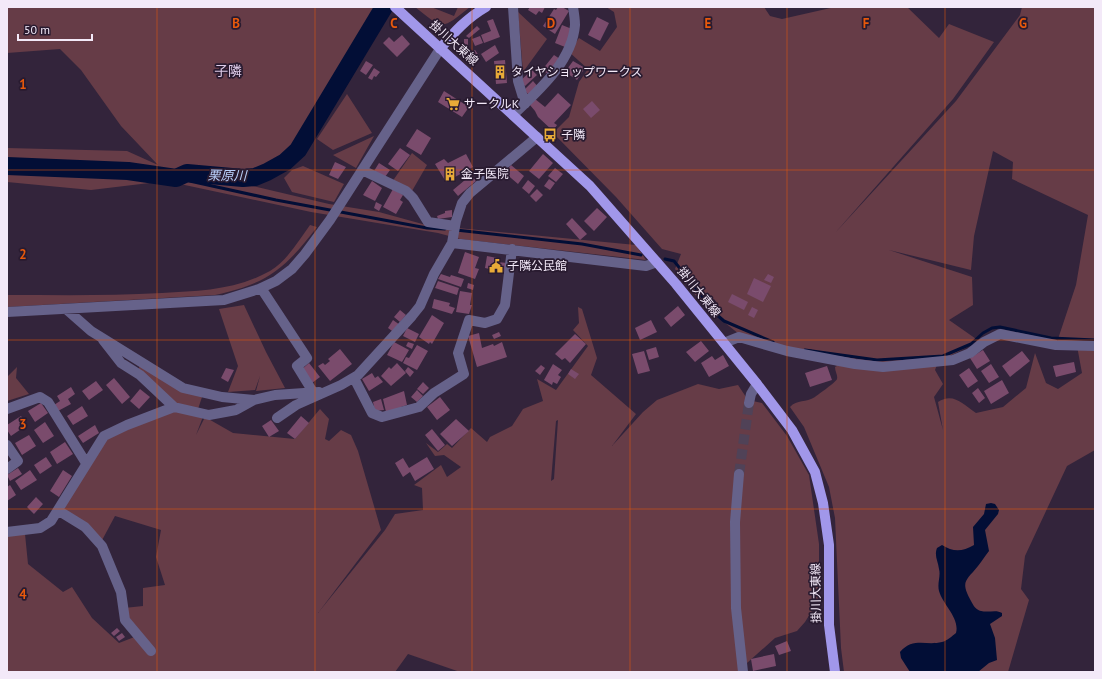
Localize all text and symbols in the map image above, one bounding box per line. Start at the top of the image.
text: B [232,15,240,32]
text: C [390,15,398,32]
text: D [547,15,555,32]
text: E [705,15,712,32]
text: F [863,15,870,32]
text: G [1019,15,1027,32]
scale bar [18,16,92,42]
street label: 掛川大東線 [427,17,482,68]
text: 50 m [24,22,50,37]
district label: 子隣 [214,62,242,80]
building icon: タイヤショップワークス [492,64,508,80]
place label: タイヤショップワークス [511,64,642,79]
text: 1 [19,76,27,93]
supermarket icon: サークルK [445,96,461,112]
place label: サークルK [464,96,519,111]
bus stop icon: 子隣 [542,127,558,143]
place label: 子隣 [561,127,585,142]
building icon: 金子医院 [442,166,458,182]
place label: 金子医院 [461,166,509,181]
water label: 栗原川 [207,167,249,184]
text: 2 [19,246,27,263]
public building icon: 子隣公民館 [488,258,504,274]
place label: 子隣公民館 [507,258,567,273]
street label: 掛川大東線 [675,264,724,320]
text: 3 [19,416,27,433]
street label: 掛川大東線 [807,563,824,623]
text: 4 [19,586,27,603]

